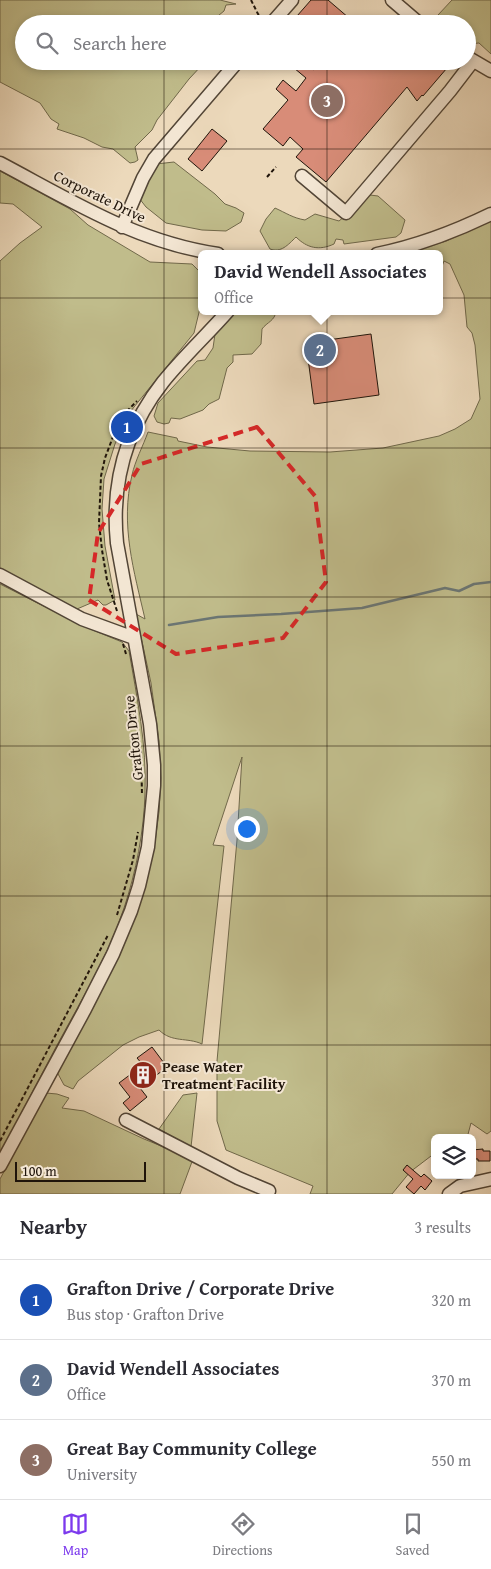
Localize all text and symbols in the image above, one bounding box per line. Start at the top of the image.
search box [15,15,476,70]
icon: search [33,29,61,57]
text: Search here [73,29,167,57]
pin: 3 [311,82,343,120]
street label: Corporate Drive [50,165,150,227]
popup [198,250,443,315]
text: David Wendell Associates [214,257,427,285]
text: Office [214,285,253,309]
pin: 2 [304,331,336,369]
pin: 1 [111,408,143,446]
street label: Grafton Drive [118,695,148,781]
your location [234,816,260,842]
place label: Pease Water Treatment Facility [162,1056,286,1094]
building icon: Pease Water Treatment Facility [128,1060,158,1090]
map controls [431,1134,476,1179]
button: layers [431,1134,476,1179]
scale bar [15,1159,146,1182]
text: 100 m [22,1161,57,1181]
text: Nearby [20,1211,87,1242]
text: 3 results [414,1215,471,1239]
text: Grafton Drive / Corporate Drive [67,1274,334,1302]
text: 1 [32,1288,40,1312]
text: 320 m [431,1288,471,1312]
text: Bus stop · Grafton Drive [67,1302,224,1326]
text: David Wendell Associates [67,1354,279,1382]
text: 2 [32,1368,40,1392]
text: 370 m [431,1368,471,1392]
text: Office [67,1382,106,1406]
text: Great Bay Community College [67,1434,317,1462]
text: 3 [32,1448,40,1472]
text: 550 m [431,1448,471,1472]
text: University [67,1462,137,1486]
tab: Map [61,1510,89,1560]
tab: Directions [212,1510,273,1560]
tab: Saved [396,1510,430,1560]

